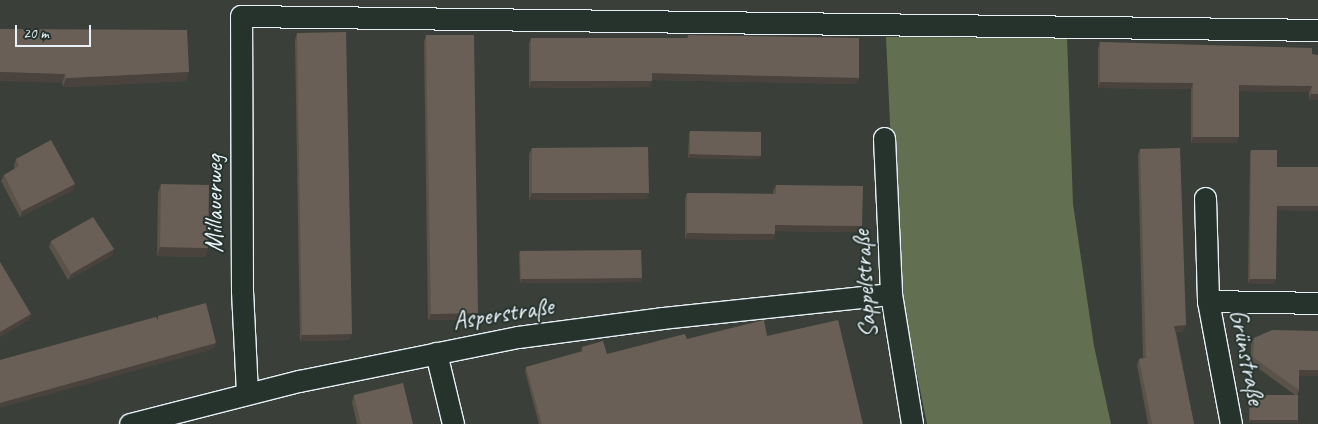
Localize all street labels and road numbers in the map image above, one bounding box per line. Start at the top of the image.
street label: Millauerweg [199,155,229,253]
street label: Sappelstraße [846,229,884,339]
street label: Asperstraße [451,291,555,337]
street label: Grünstraße [1223,307,1271,407]

